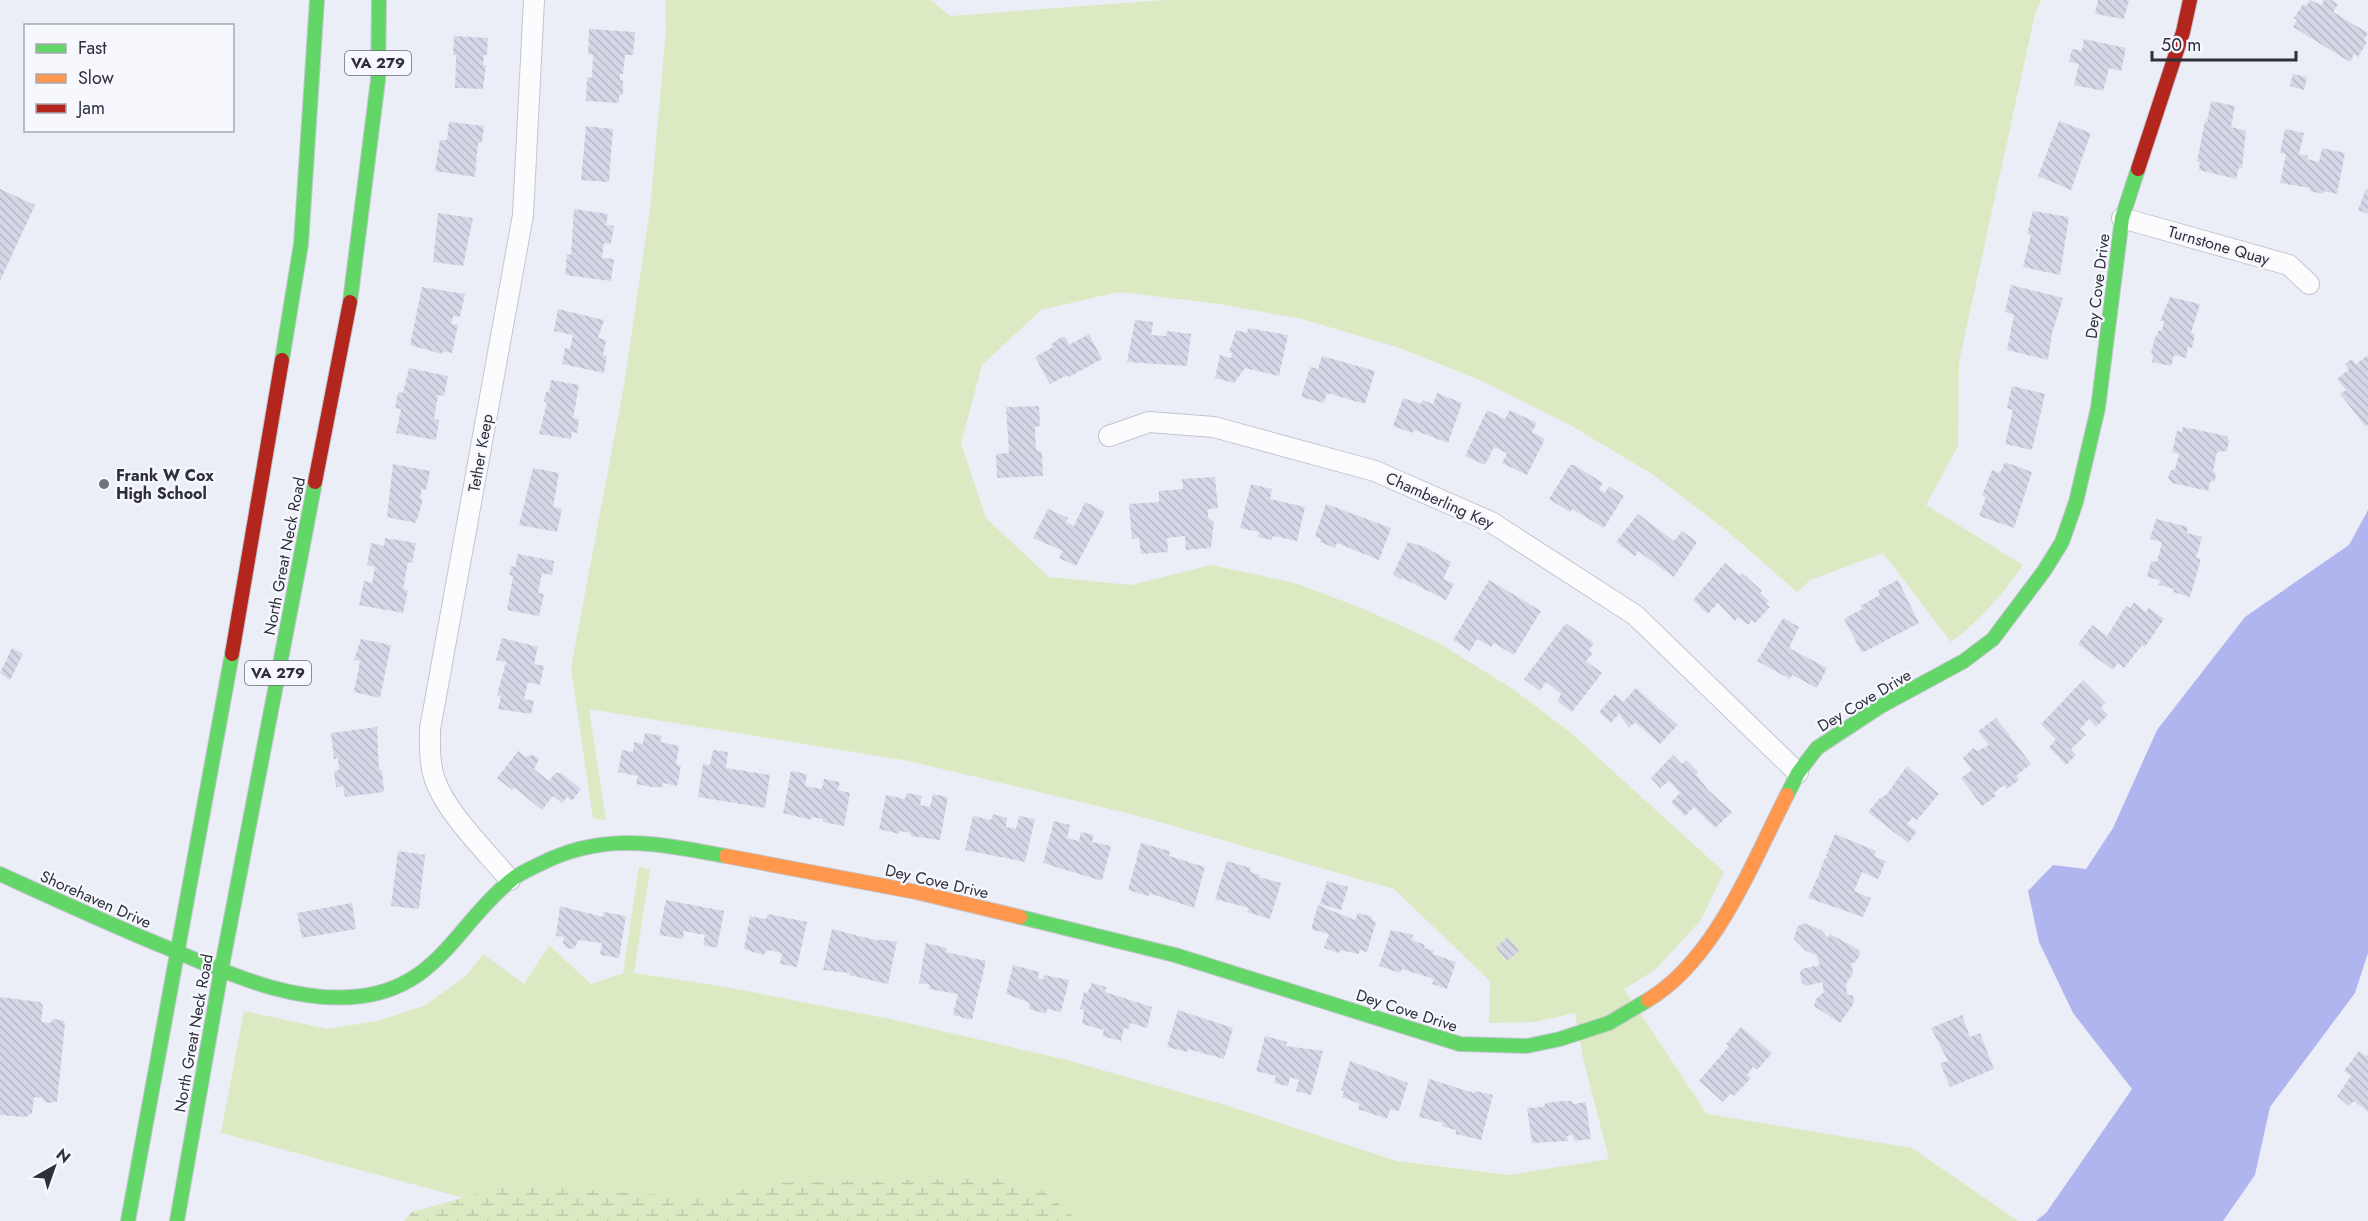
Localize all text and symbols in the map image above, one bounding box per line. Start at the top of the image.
legend [24,24,234,132]
scale bar [2152,24,2296,62]
text: 50 m [2161,32,2201,58]
text: Fast [78,35,107,61]
road number: VA 279 [345,51,411,75]
text: Slow [78,65,115,91]
text: Jam [76,95,105,121]
street label: Turnstone Quay [2165,220,2273,271]
street label: Dey Cove Drive [2080,232,2115,340]
street label: Tether Keep [462,412,499,494]
place label: Frank W Cox High School [116,464,214,505]
street label: Chamberling Key [1382,466,1498,535]
street label: North Great Neck Road [258,475,311,637]
marker: Frank W Cox High School [97,477,111,491]
road number: VA 279 [245,661,311,685]
street label: Dey Cove Drive [1813,663,1915,737]
street label: Dey Cove Drive [883,858,991,905]
street label: Shorehaven Drive [37,865,155,934]
street label: North Great Neck Road [168,952,219,1114]
street label: Dey Cove Drive [1353,983,1461,1038]
north arrow [24,1137,84,1197]
text: N [51,1143,76,1169]

